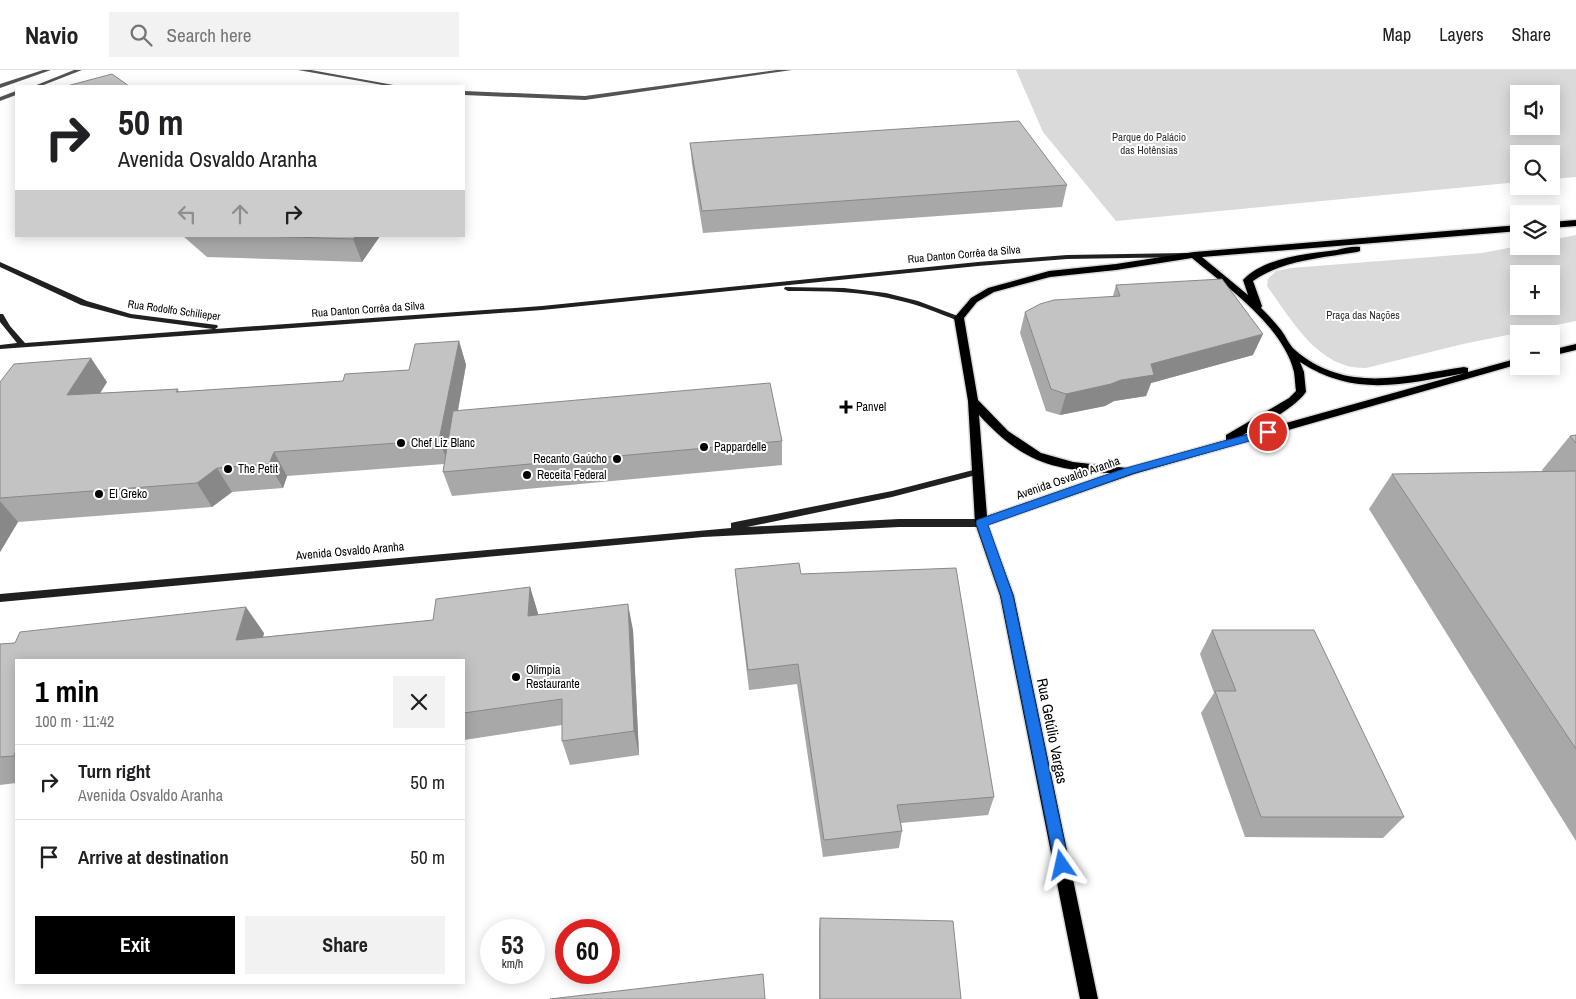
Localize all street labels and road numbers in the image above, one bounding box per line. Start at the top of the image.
street label: Rua Danton Corrêa da Silva [907,242,1021,266]
street label: Rua Rodolfo Schilieper [127,297,221,323]
street label: Rua Danton Corrêa da Silva [311,298,425,320]
street label: Avenida Osvaldo Aranha [1013,453,1122,504]
street label: Avenida Osvaldo Aranha [294,538,405,564]
street label: Rua Getúlio Vargas [1032,676,1073,785]

